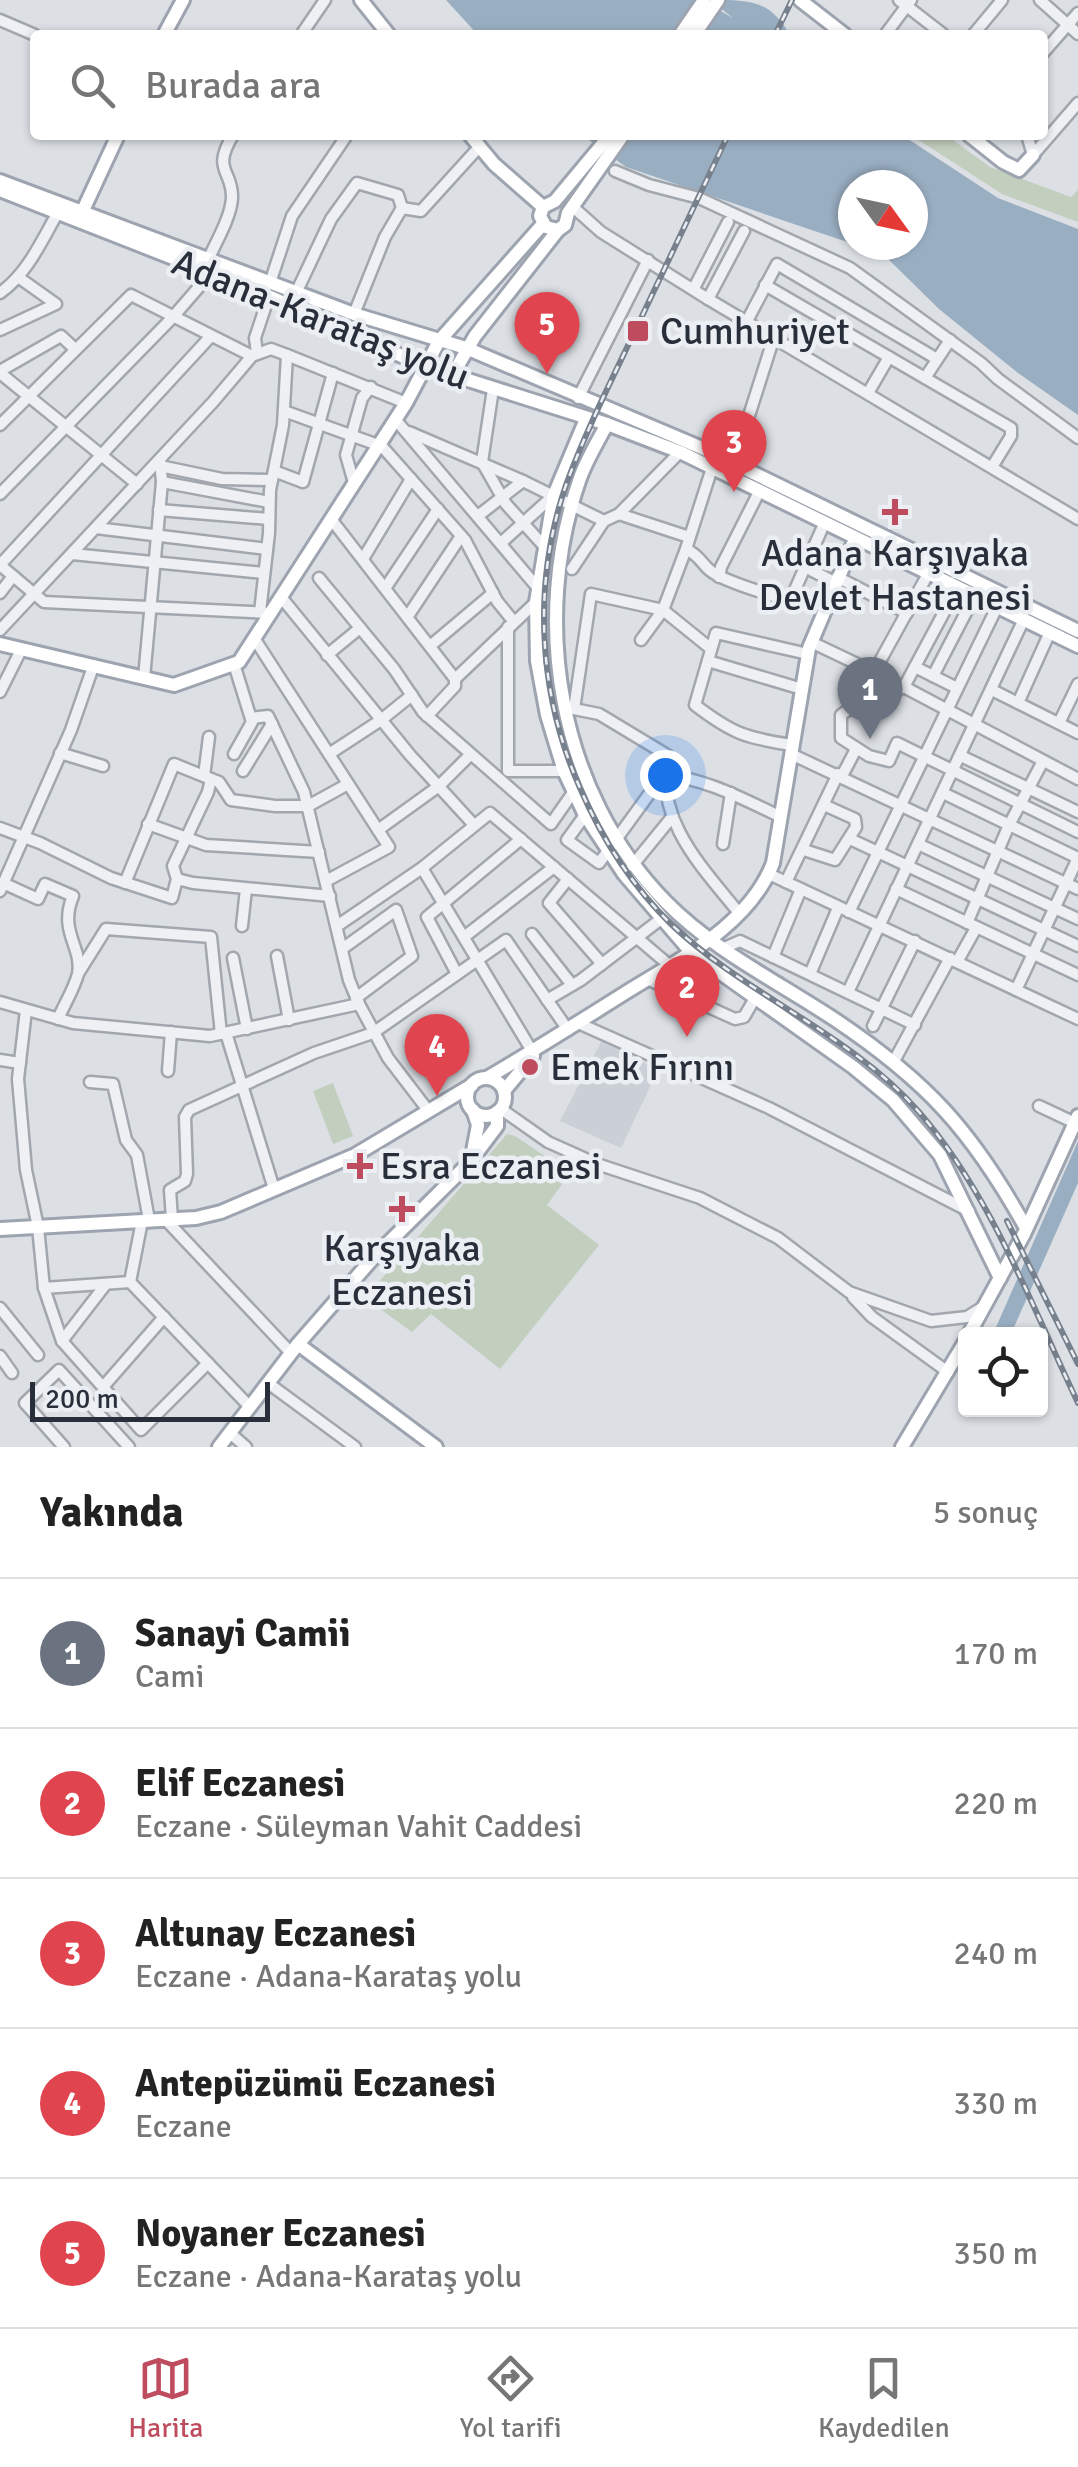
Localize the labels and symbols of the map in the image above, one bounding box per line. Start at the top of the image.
north arrow [838,170,928,260]
street label: Adana-Karataş yolu [165,238,476,400]
pin: 5 [514,292,580,374]
place label: Cumhuriyet [660,308,850,355]
marker: Cumhuriyet [625,318,651,344]
pin: 3 [702,410,766,492]
marker: Adana Karşıyaka Devlet Hastanesi [882,499,908,525]
place label: Adana Karşıyaka Devlet Hastanesi [759,530,1031,621]
pin: 1 [838,656,902,739]
your location [640,750,691,801]
pin: 2 [654,954,720,1037]
pin: 4 [404,1014,470,1096]
place label: Emek Fırını [550,1044,734,1091]
marker: Emek Fırını [519,1056,541,1078]
place label: Esra Eczanesi [380,1143,601,1190]
marker: Esra Eczanesi [349,1155,371,1177]
marker: Karşıyaka Eczanesi [391,1198,413,1220]
place label: Karşıyaka Eczanesi [323,1225,481,1316]
scale bar [30,1377,270,1422]

